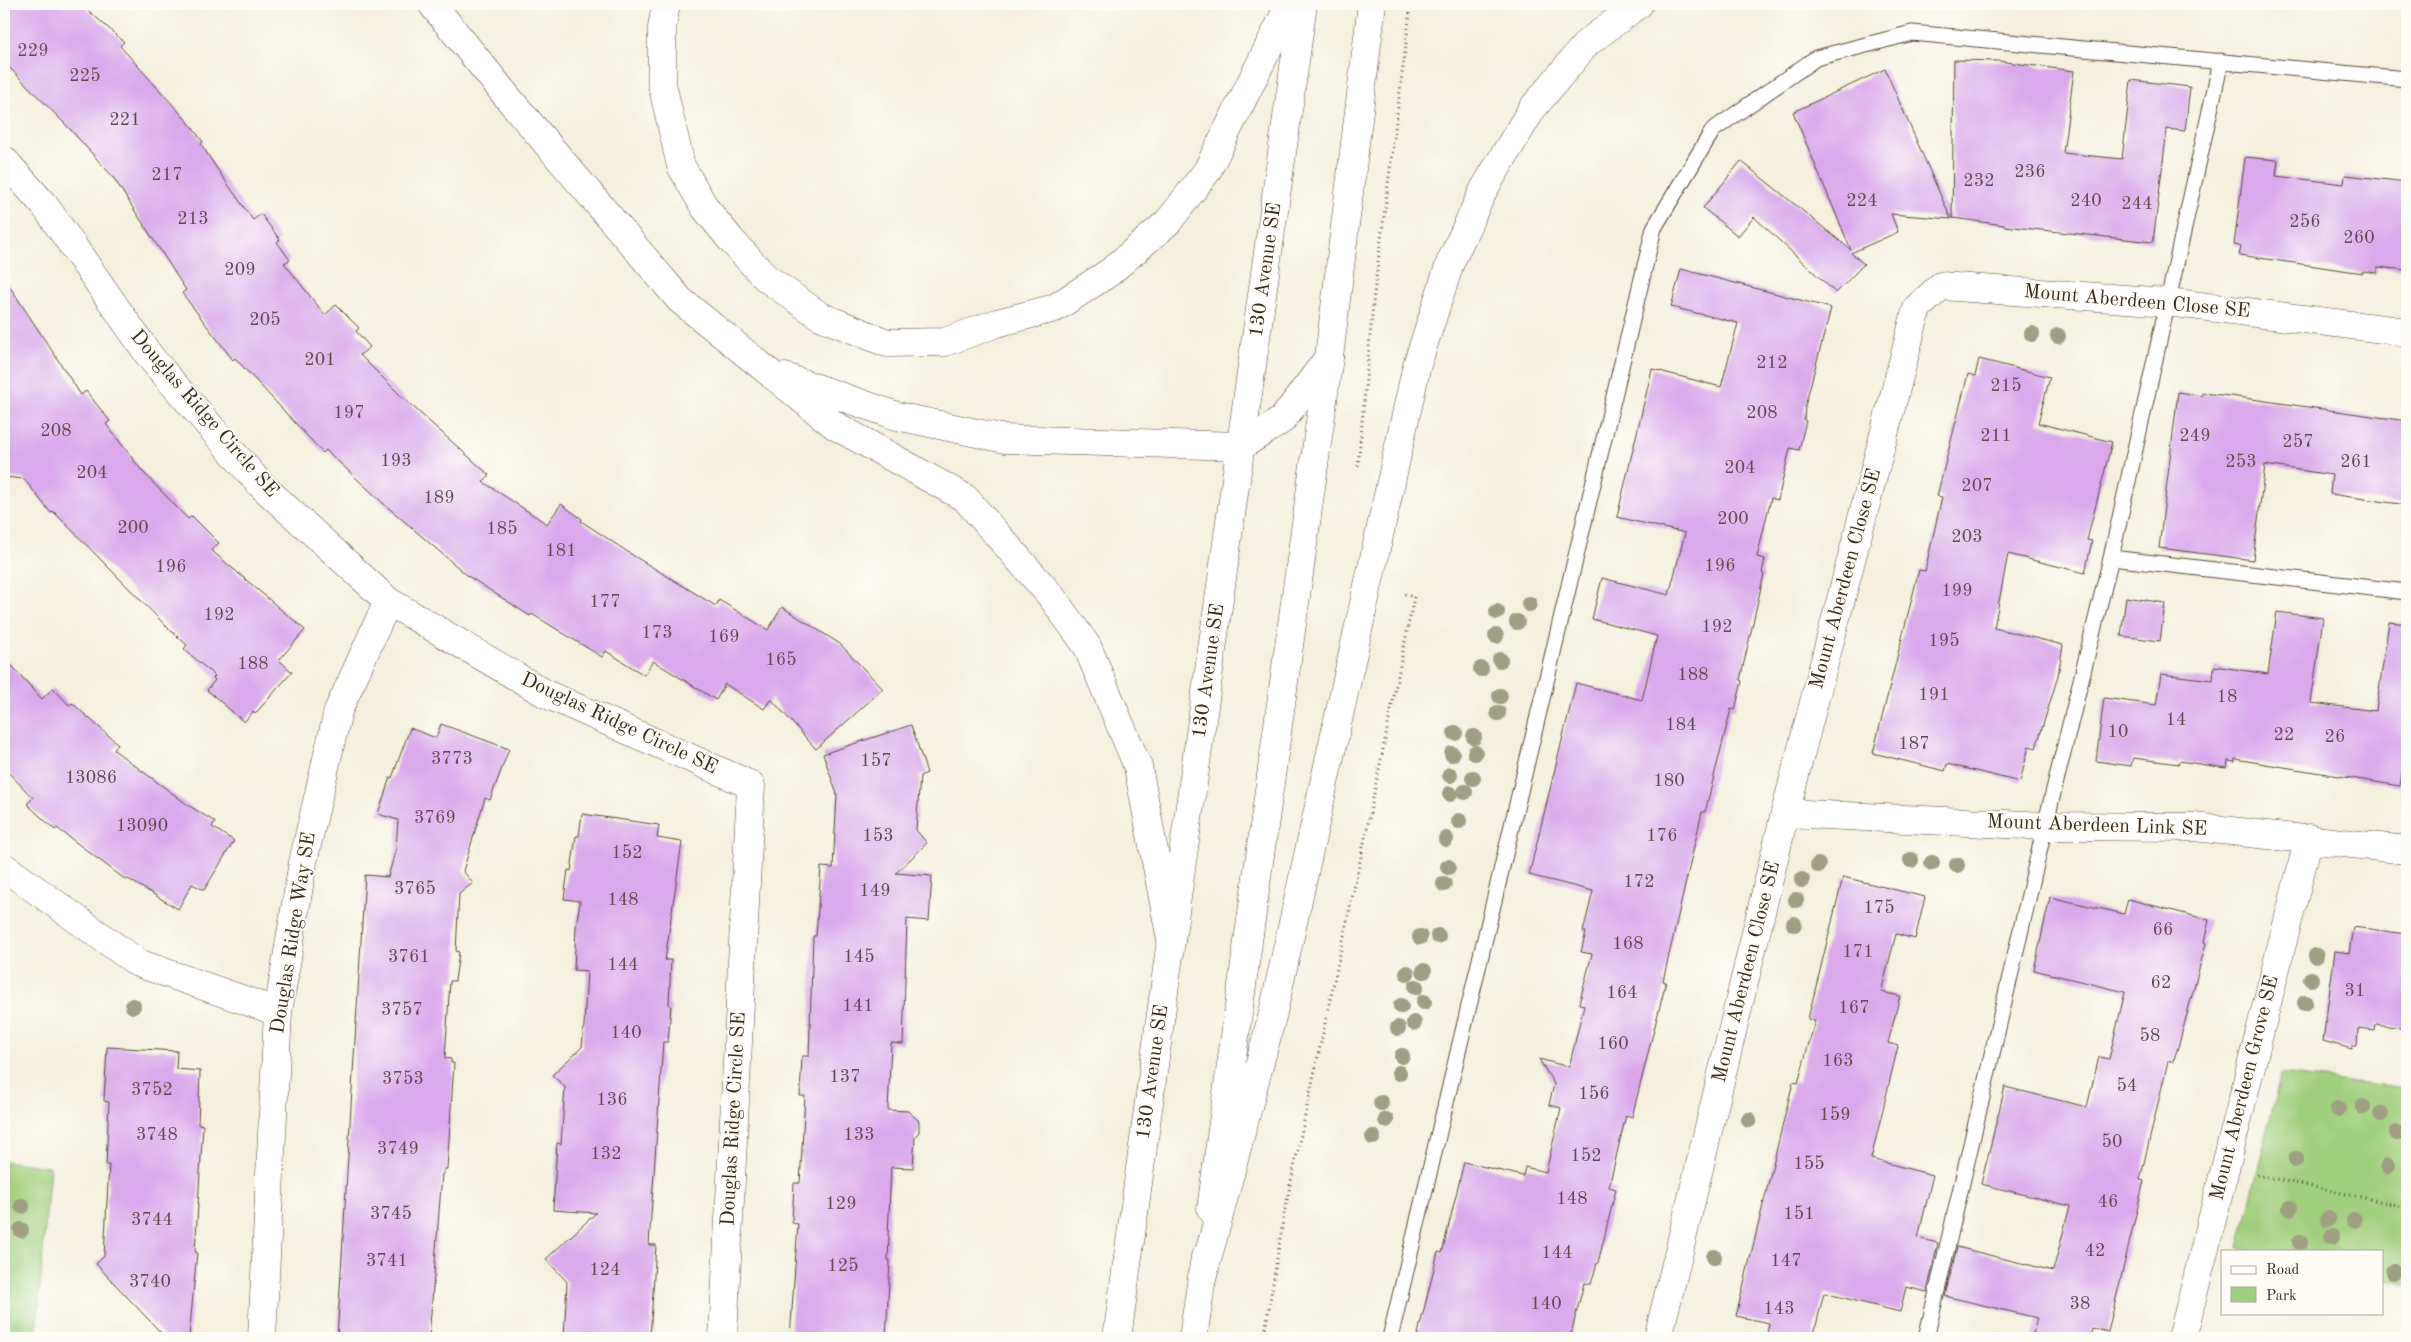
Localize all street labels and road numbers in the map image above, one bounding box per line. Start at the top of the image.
street label: 130 Avenue SE [1247,201,1285,339]
street label: Mount Aberdeen Close SE [2023,282,2251,322]
street label: Douglas Ridge Circle SE [126,327,282,501]
street label: Mount Aberdeen Close SE [1807,467,1885,691]
street label: 130 Avenue SE [1190,602,1228,740]
street label: Douglas Ridge Circle SE [518,670,720,778]
street label: Mount Aberdeen Link SE [1986,812,2208,840]
street label: Douglas Ridge Way SE [268,831,320,1035]
street label: Mount Aberdeen Close SE [1710,859,1784,1085]
street label: Mount Aberdeen Grove SE [2207,973,2283,1203]
street label: 130 Avenue SE [1134,1003,1172,1141]
street label: Douglas Ridge Circle SE [718,1011,750,1227]

